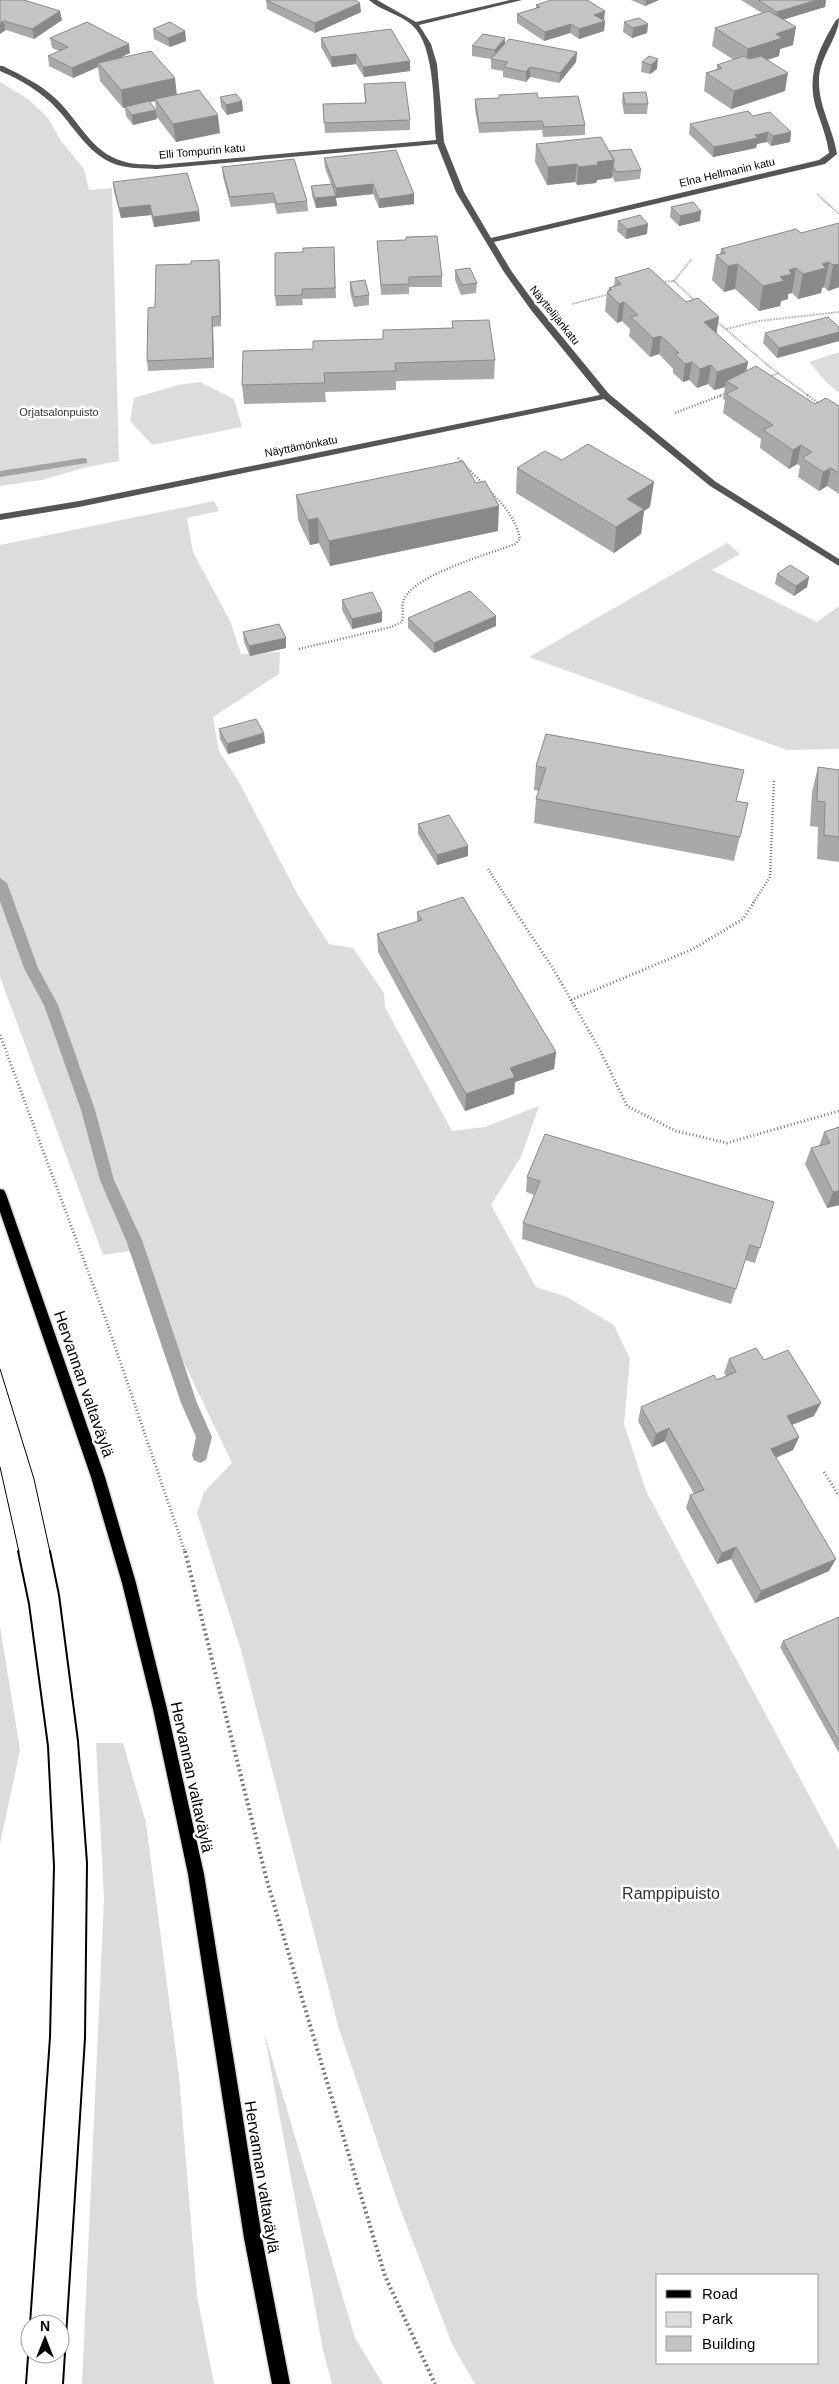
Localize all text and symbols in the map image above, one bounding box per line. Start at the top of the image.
street label: Elli Tompurin katu [158,141,246,161]
street label: Elna Hellmanin katu [678,155,776,189]
street label: Näyttelijänkatu [528,283,582,347]
park label: Orjatsalonpuisto [19,406,99,418]
street label: Näyttämönkatu [264,433,338,459]
street label: Hervannan valtaväylä [51,1308,117,1460]
street label: Hervannan valtaväylä [168,1700,216,1854]
park label: Ramppipuisto [622,1885,720,1902]
street label: Hervannan valtaväylä [242,2100,282,2254]
legend [656,2274,819,2364]
text: Road [702,2285,738,2302]
text: Park [702,2310,733,2327]
north arrow [20,2314,70,2364]
text: N [40,2318,50,2334]
text: Building [702,2335,755,2352]

